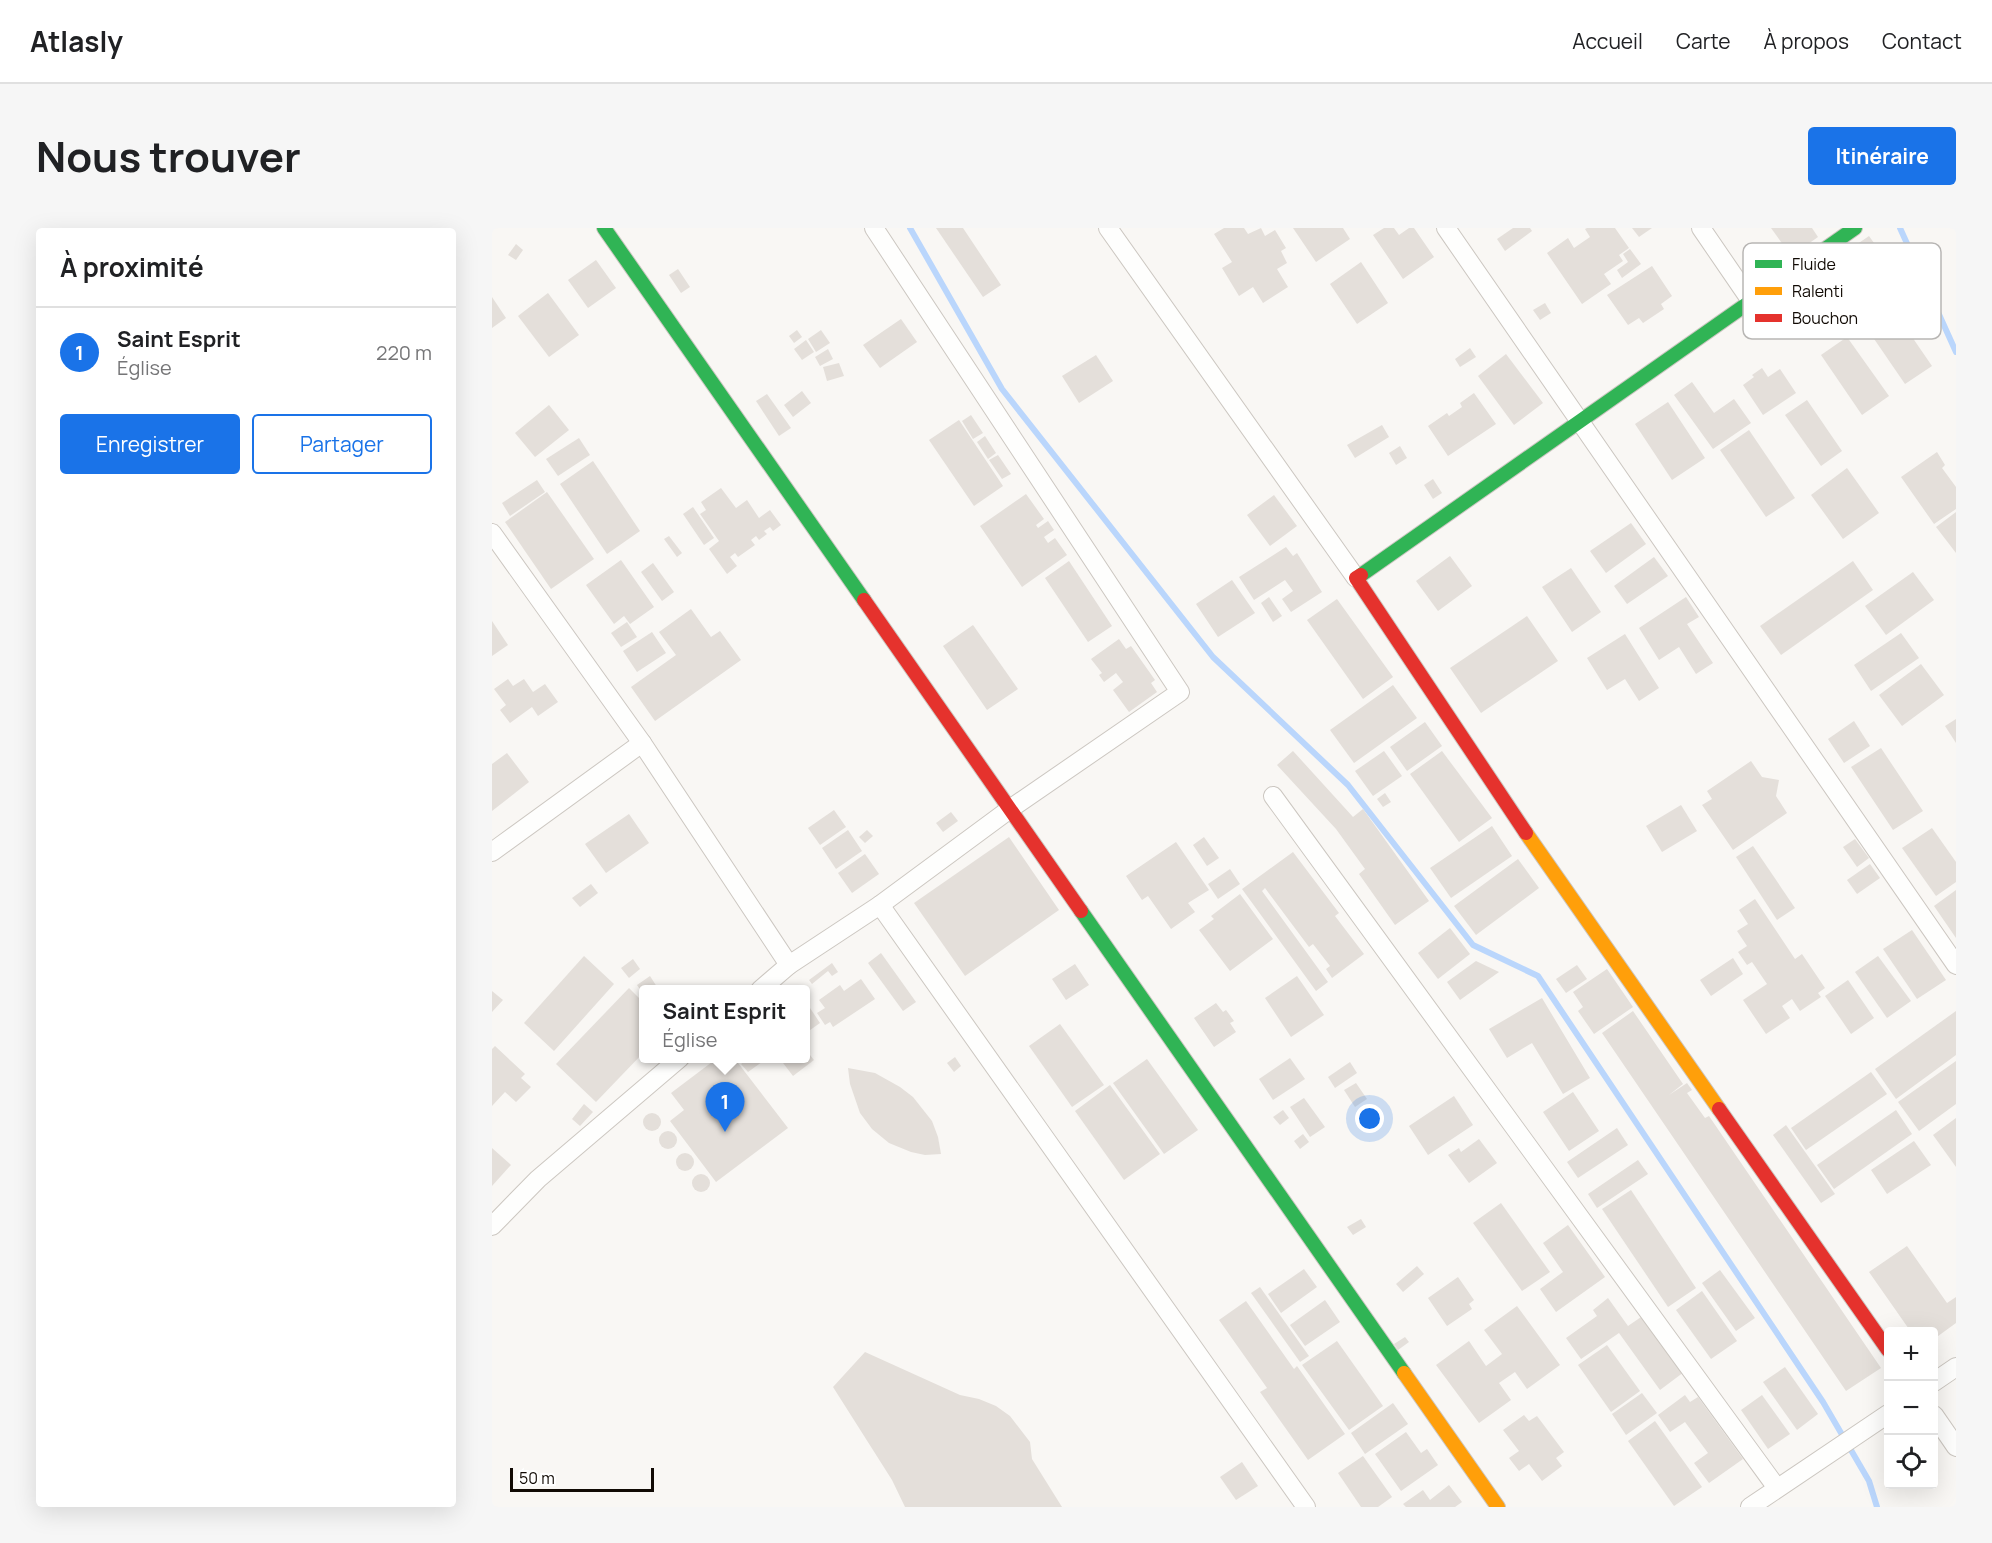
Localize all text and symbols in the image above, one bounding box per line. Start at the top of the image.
text: Atlasly [30,22,123,60]
text: Accueil [1572,27,1643,55]
text: Carte [1676,27,1730,55]
text: À propos [1763,27,1849,55]
text: Contact [1882,27,1962,55]
text: Nous trouver [36,127,301,185]
button: Itinéraire [1808,127,1956,185]
legend [1743,243,1941,339]
text: À proximité [60,249,204,285]
text: Fluide [1792,253,1836,275]
text: Ralenti [1792,280,1843,302]
text: Bouchon [1792,307,1858,329]
text: Saint Esprit [117,324,241,354]
text: 1 [75,339,84,366]
text: 220 m [376,339,432,366]
text: Église [117,354,172,381]
button: Enregistrer [60,414,240,474]
button: Partager [252,414,432,474]
popup [639,985,810,1063]
text: Saint Esprit [663,996,786,1026]
text: Église [663,1026,717,1053]
pin: 1 [706,1082,744,1132]
your location [1355,1104,1384,1133]
map controls [1884,1327,1938,1489]
button: + [1884,1327,1938,1381]
button: − [1884,1381,1938,1435]
button: locate [1884,1435,1938,1489]
scale bar [510,1465,654,1492]
text: 50 m [519,1467,555,1489]

